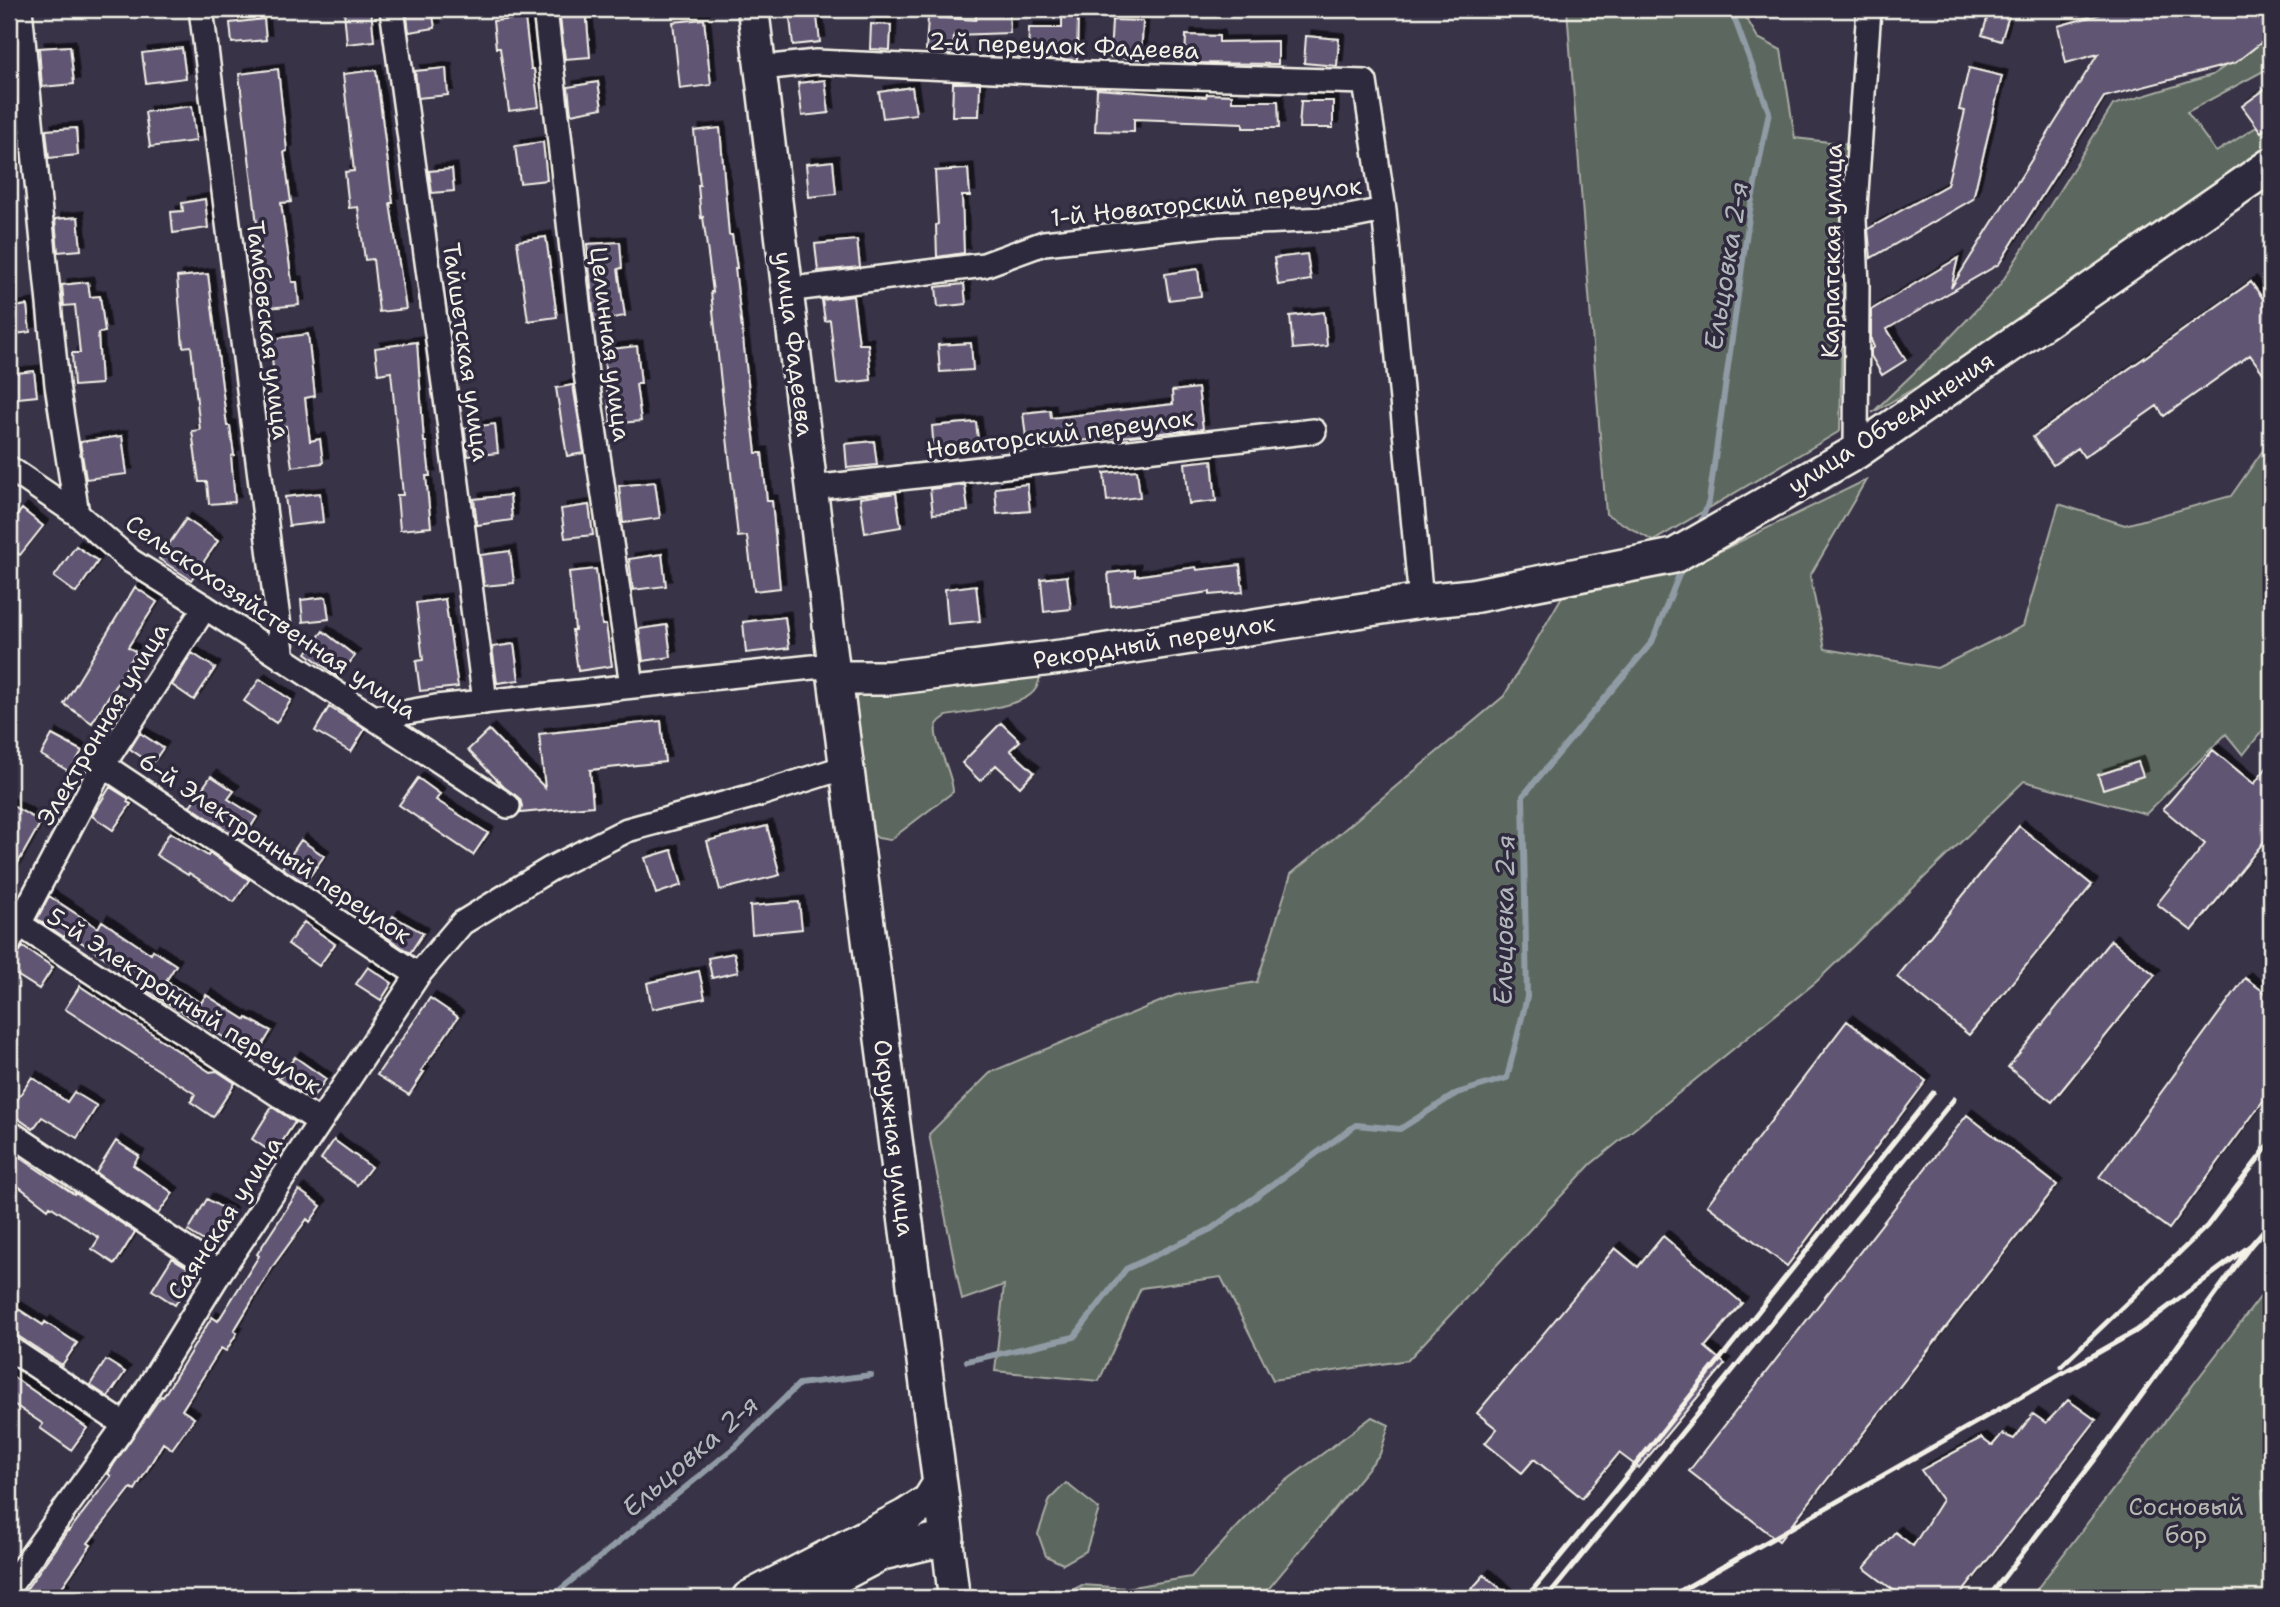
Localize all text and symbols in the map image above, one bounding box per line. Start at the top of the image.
street label: 2-й переулок Фадеева [928,25,1200,67]
street label: Карпатская улица [1814,143,1850,359]
street label: 1-й Новаторский переулок [1049,170,1363,234]
water label: Ельцовка 2-я [1695,179,1756,353]
street label: Тамбовская улица [239,219,297,441]
street label: Тайшетская улица [435,241,497,463]
street label: Целинная улица [582,245,638,443]
street label: улица Фадеева [767,250,821,438]
street label: улица Объединения [1782,344,2000,502]
street label: Новаторский переулок [924,402,1196,466]
street label: Сельскохозяйственная улица [119,507,423,727]
street label: Рекордный переулок [1031,607,1278,677]
street label: Электронная улица [30,617,176,831]
street label: 6-й Электронный переулок [132,745,418,952]
water label: Ельцовка 2-я [1485,835,1522,1005]
street label: 5-й Электронный переулок [41,900,327,1102]
street label: Окружная улица [866,1038,922,1238]
street label: Саянская улица [160,1130,290,1306]
water label: Ельцовка 2-я [614,1387,765,1525]
park label: Сосновый бор [2128,1491,2244,1551]

